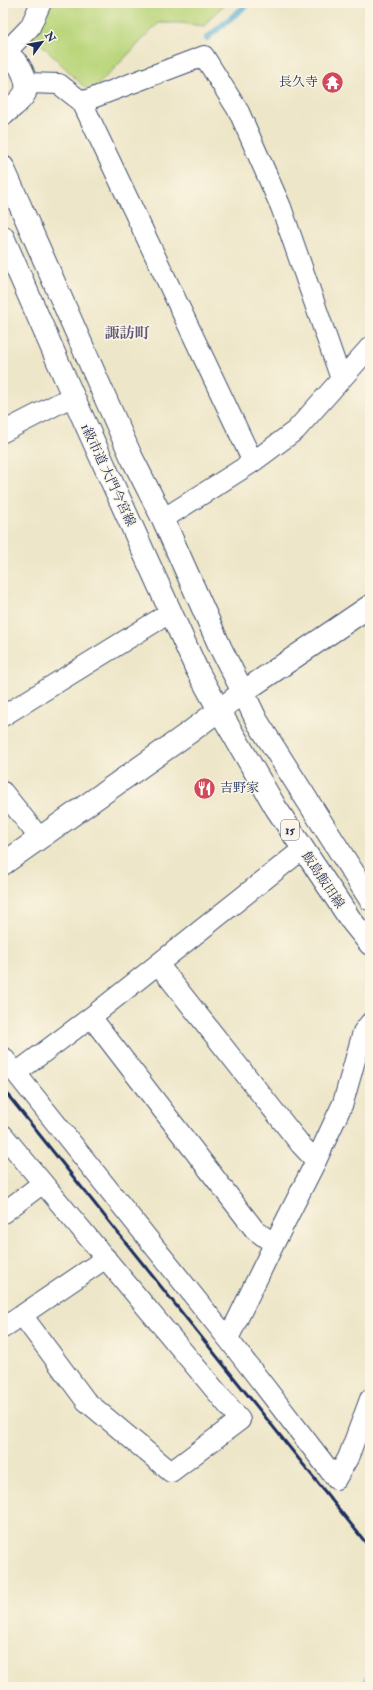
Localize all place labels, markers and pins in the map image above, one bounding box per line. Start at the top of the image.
temple icon: 長久寺 [320,69,346,95]
place label: 長久寺 [279,74,318,90]
restaurant icon: 吉野家 [191,775,217,801]
place label: 吉野家 [220,780,259,796]

